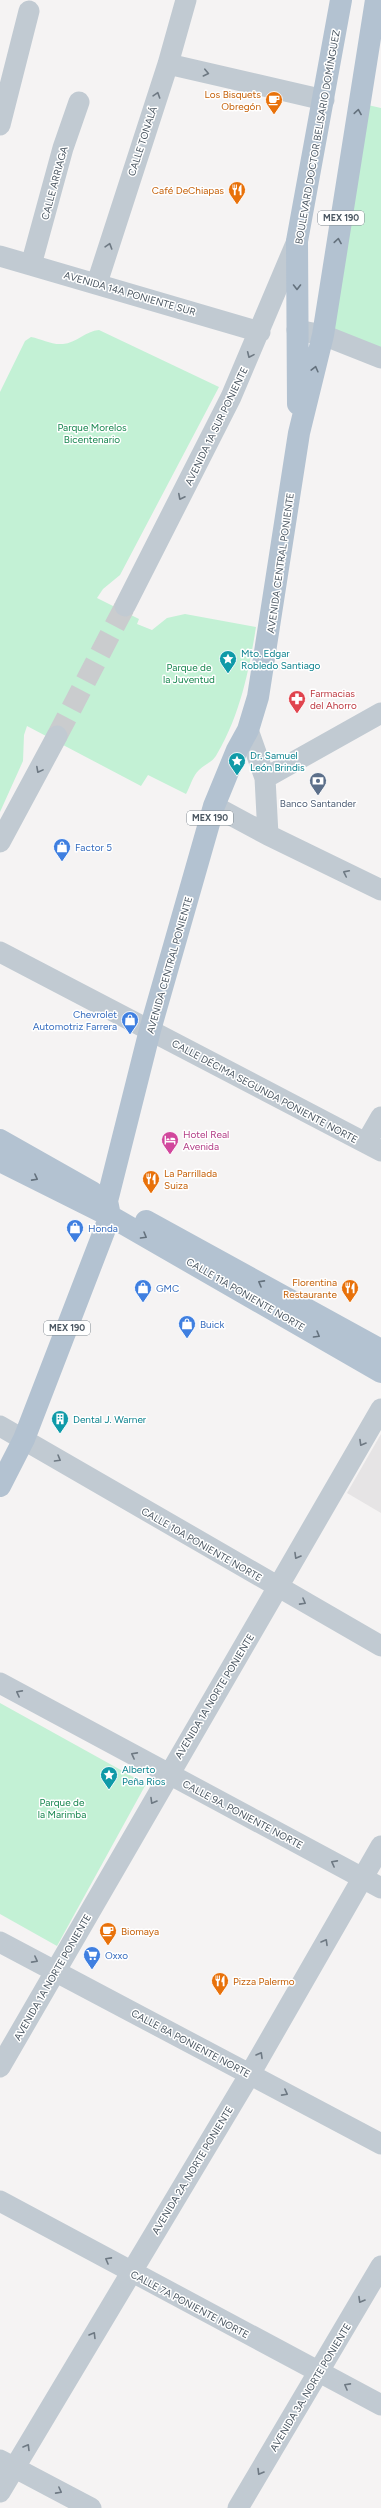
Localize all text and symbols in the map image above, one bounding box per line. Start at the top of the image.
street label: BOULEVARD DOCTOR BELISARIO DOMÍNGUEZ [292,29,343,245]
one-way arrow [203,68,209,76]
place label: Los Bisquets Obregón [205,88,261,113]
cafe icon: Los Bisquets Obregón [264,90,284,115]
one-way arrow [152,92,161,99]
street label: CALLE TONALÁ [125,104,160,178]
one-way arrow [353,109,362,115]
street label: CALLE ARRIAGA [38,145,71,221]
restaurant icon: Café DeChiapas [227,180,247,205]
place label: Café DeChiapas [152,184,224,197]
road number: MEX 190 [318,211,364,225]
one-way arrow [333,238,342,244]
one-way arrow [104,242,113,249]
street label: AVENIDA 14A PONIENTE SUR [63,268,197,319]
one-way arrow [293,284,301,290]
one-way arrow [247,350,255,358]
street label: AVENIDA 1A SUR PONIENTE [182,365,251,488]
one-way arrow [310,365,319,372]
park label: Parque Morelos Bicentenario [57,421,127,446]
street label: AVENIDA CENTRAL PONIENTE [264,492,297,634]
one-way arrow [178,493,186,500]
place label: Mto. Edgar Robledo Santiago [241,647,321,672]
place icon: Mto. Edgar Robledo Santiago [218,649,238,674]
park label: Parque de la Juventud [163,661,215,686]
place label: Farmacias del Ahorro [310,687,357,712]
pharmacy icon: Farmacias del Ahorro [287,689,307,714]
place label: Dr. Samuel León Brindis [250,749,305,774]
place icon: Dr. Samuel León Brindis [227,751,247,776]
one-way arrow [36,766,43,773]
bank icon: Banco Santander [308,771,328,796]
place label: Banco Santander [280,797,357,810]
road number: MEX 190 [187,811,233,825]
shop icon: Factor 5 [52,837,72,862]
place label: Factor 5 [75,841,112,854]
one-way arrow [343,870,350,878]
street label: AVENIDA CENTRAL PONIENTE [144,895,195,1035]
place label: Chevrolet Automotriz Farrera [33,1008,117,1033]
shop icon: Chevrolet Automotriz Farrera [120,1010,140,1035]
street label: CALLE DÉCIMA SEGUNDA PONIENTE NORTE [170,1037,360,1146]
place label: Hotel Real Avenida [183,1128,229,1153]
hotel icon: Hotel Real Avenida [160,1130,180,1155]
place label: La Parrillada Suiza [164,1167,217,1192]
restaurant icon: La Parrillada Suiza [141,1169,161,1194]
one-way arrow [30,1174,38,1181]
shop icon: Honda [65,1218,85,1243]
place label: Honda [88,1222,118,1235]
one-way arrow [140,1231,147,1238]
street label: CALLE 11A PONIENTE NORTE [184,1255,308,1334]
place label: Florentina Restaurante [283,1276,338,1301]
shop icon: GMC [133,1278,153,1303]
restaurant icon: Florentina Restaurante [340,1278,360,1303]
one-way arrow [258,1281,266,1288]
place label: GMC [156,1282,179,1295]
shop icon: Buick [177,1314,197,1339]
place label: Buick [200,1318,224,1331]
road number: MEX 190 [44,1321,90,1335]
one-way arrow [313,1331,321,1338]
building icon: Dental J. Warner [50,1409,70,1434]
place label: Dental J. Warner [73,1413,147,1426]
one-way arrow [359,1439,366,1446]
one-way arrow [54,1454,61,1462]
street label: CALLE 10A PONIENTE NORTE [139,1504,265,1584]
one-way arrow [294,1552,301,1559]
one-way arrow [299,1598,306,1605]
street label: AVENIDA 1A NORTE PONIENTE [172,1631,257,1761]
one-way arrow [16,1691,23,1698]
one-way arrow [130,1752,138,1759]
place label: Alberto Peña Rios [122,1763,166,1788]
place icon: Alberto Peña Rios [99,1765,119,1790]
street label: CALLE 9A. PONIENTE NORTE [180,1777,305,1852]
park label: Parque de la Marimba [38,1796,86,1821]
one-way arrow [150,1797,157,1804]
one-way arrow [331,1860,338,1867]
street label: AVENIDA 1A NORTE PONIENTE [11,1912,94,2043]
cafe icon: Biomaya [98,1921,118,1946]
place label: Biomaya [121,1925,159,1938]
one-way arrow [321,1939,328,1946]
supermarket icon: Oxxo [82,1945,102,1970]
place label: Oxxo [105,1949,128,1962]
one-way arrow [30,1955,38,1963]
restaurant icon: Pizza Palermo [210,1971,230,1996]
place label: Pizza Palermo [233,1975,295,1988]
street label: CALLE 8A PONIENTE NORTE [129,2007,253,2080]
one-way arrow [256,2052,263,2059]
one-way arrow [281,2088,289,2096]
street label: AVENIDA 2A. NORTE PONIENTE [149,2104,236,2237]
one-way arrow [105,2258,112,2265]
street label: CALLE 7A PONIENTE NORTE [128,2268,251,2341]
one-way arrow [359,2296,366,2303]
street label: AVENIDA 3A. NORTE PONIENTE [267,2321,354,2454]
one-way arrow [89,2332,96,2339]
one-way arrow [344,2383,351,2391]
one-way arrow [22,2444,30,2451]
one-way arrow [257,2468,264,2475]
one-way arrow [55,2486,62,2494]

